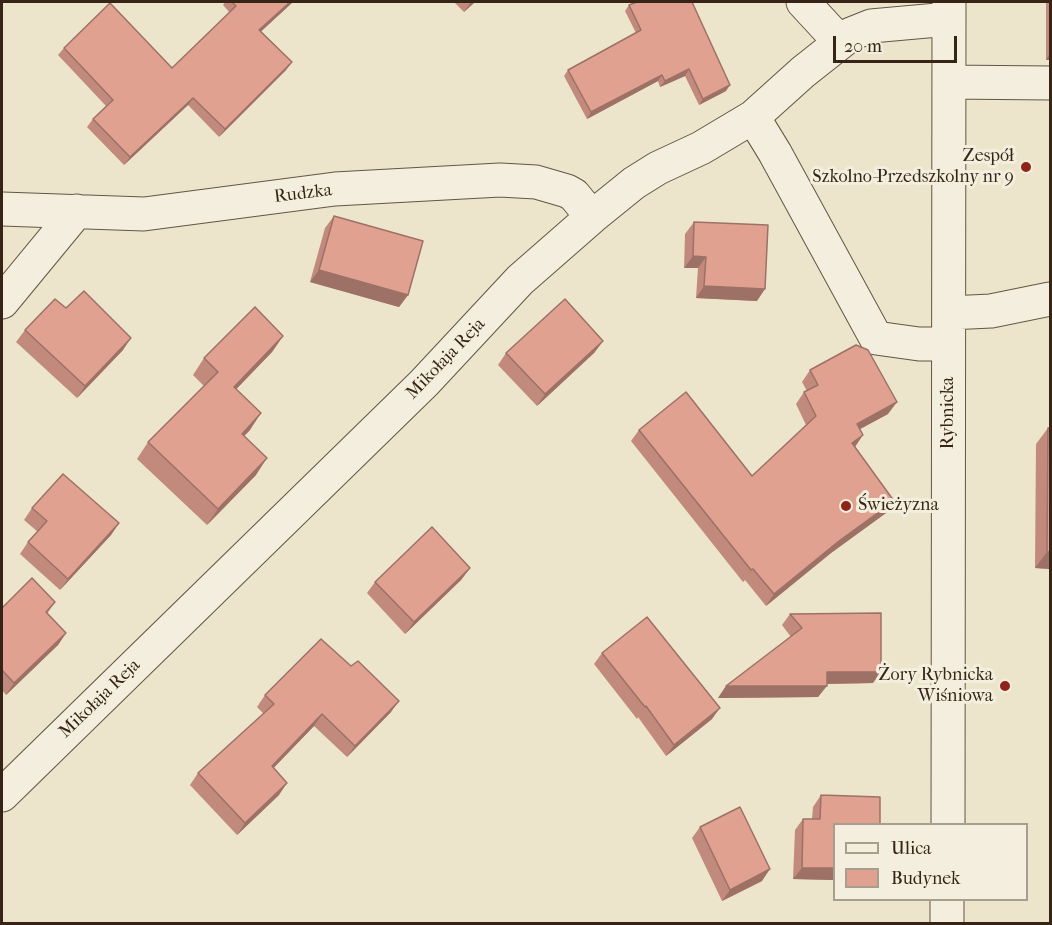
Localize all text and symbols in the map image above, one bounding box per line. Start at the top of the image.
scale bar [836,24,960,62]
text: 20 m [844,36,882,57]
place label: Zespół Szkolno-Przedszkolny nr 9 [812,146,1014,188]
marker: Zespół Szkolno-Przedszkolny nr 9 [1019,160,1033,174]
street label: Rudzka [273,180,333,208]
street label: Mikołaja Reja [402,314,490,404]
street label: Rybnicka [938,377,960,449]
place label: Świeżyzna [858,495,939,517]
marker: Świeżyzna [839,499,853,513]
street label: Mikołaja Reja [55,655,145,743]
place label: Żory Rybnicka Wiśniowa [878,665,993,708]
marker: Żory Rybnicka Wiśniowa [998,679,1012,693]
legend [833,823,1028,901]
text: Ulica [891,838,931,859]
text: Budynek [891,868,960,889]

